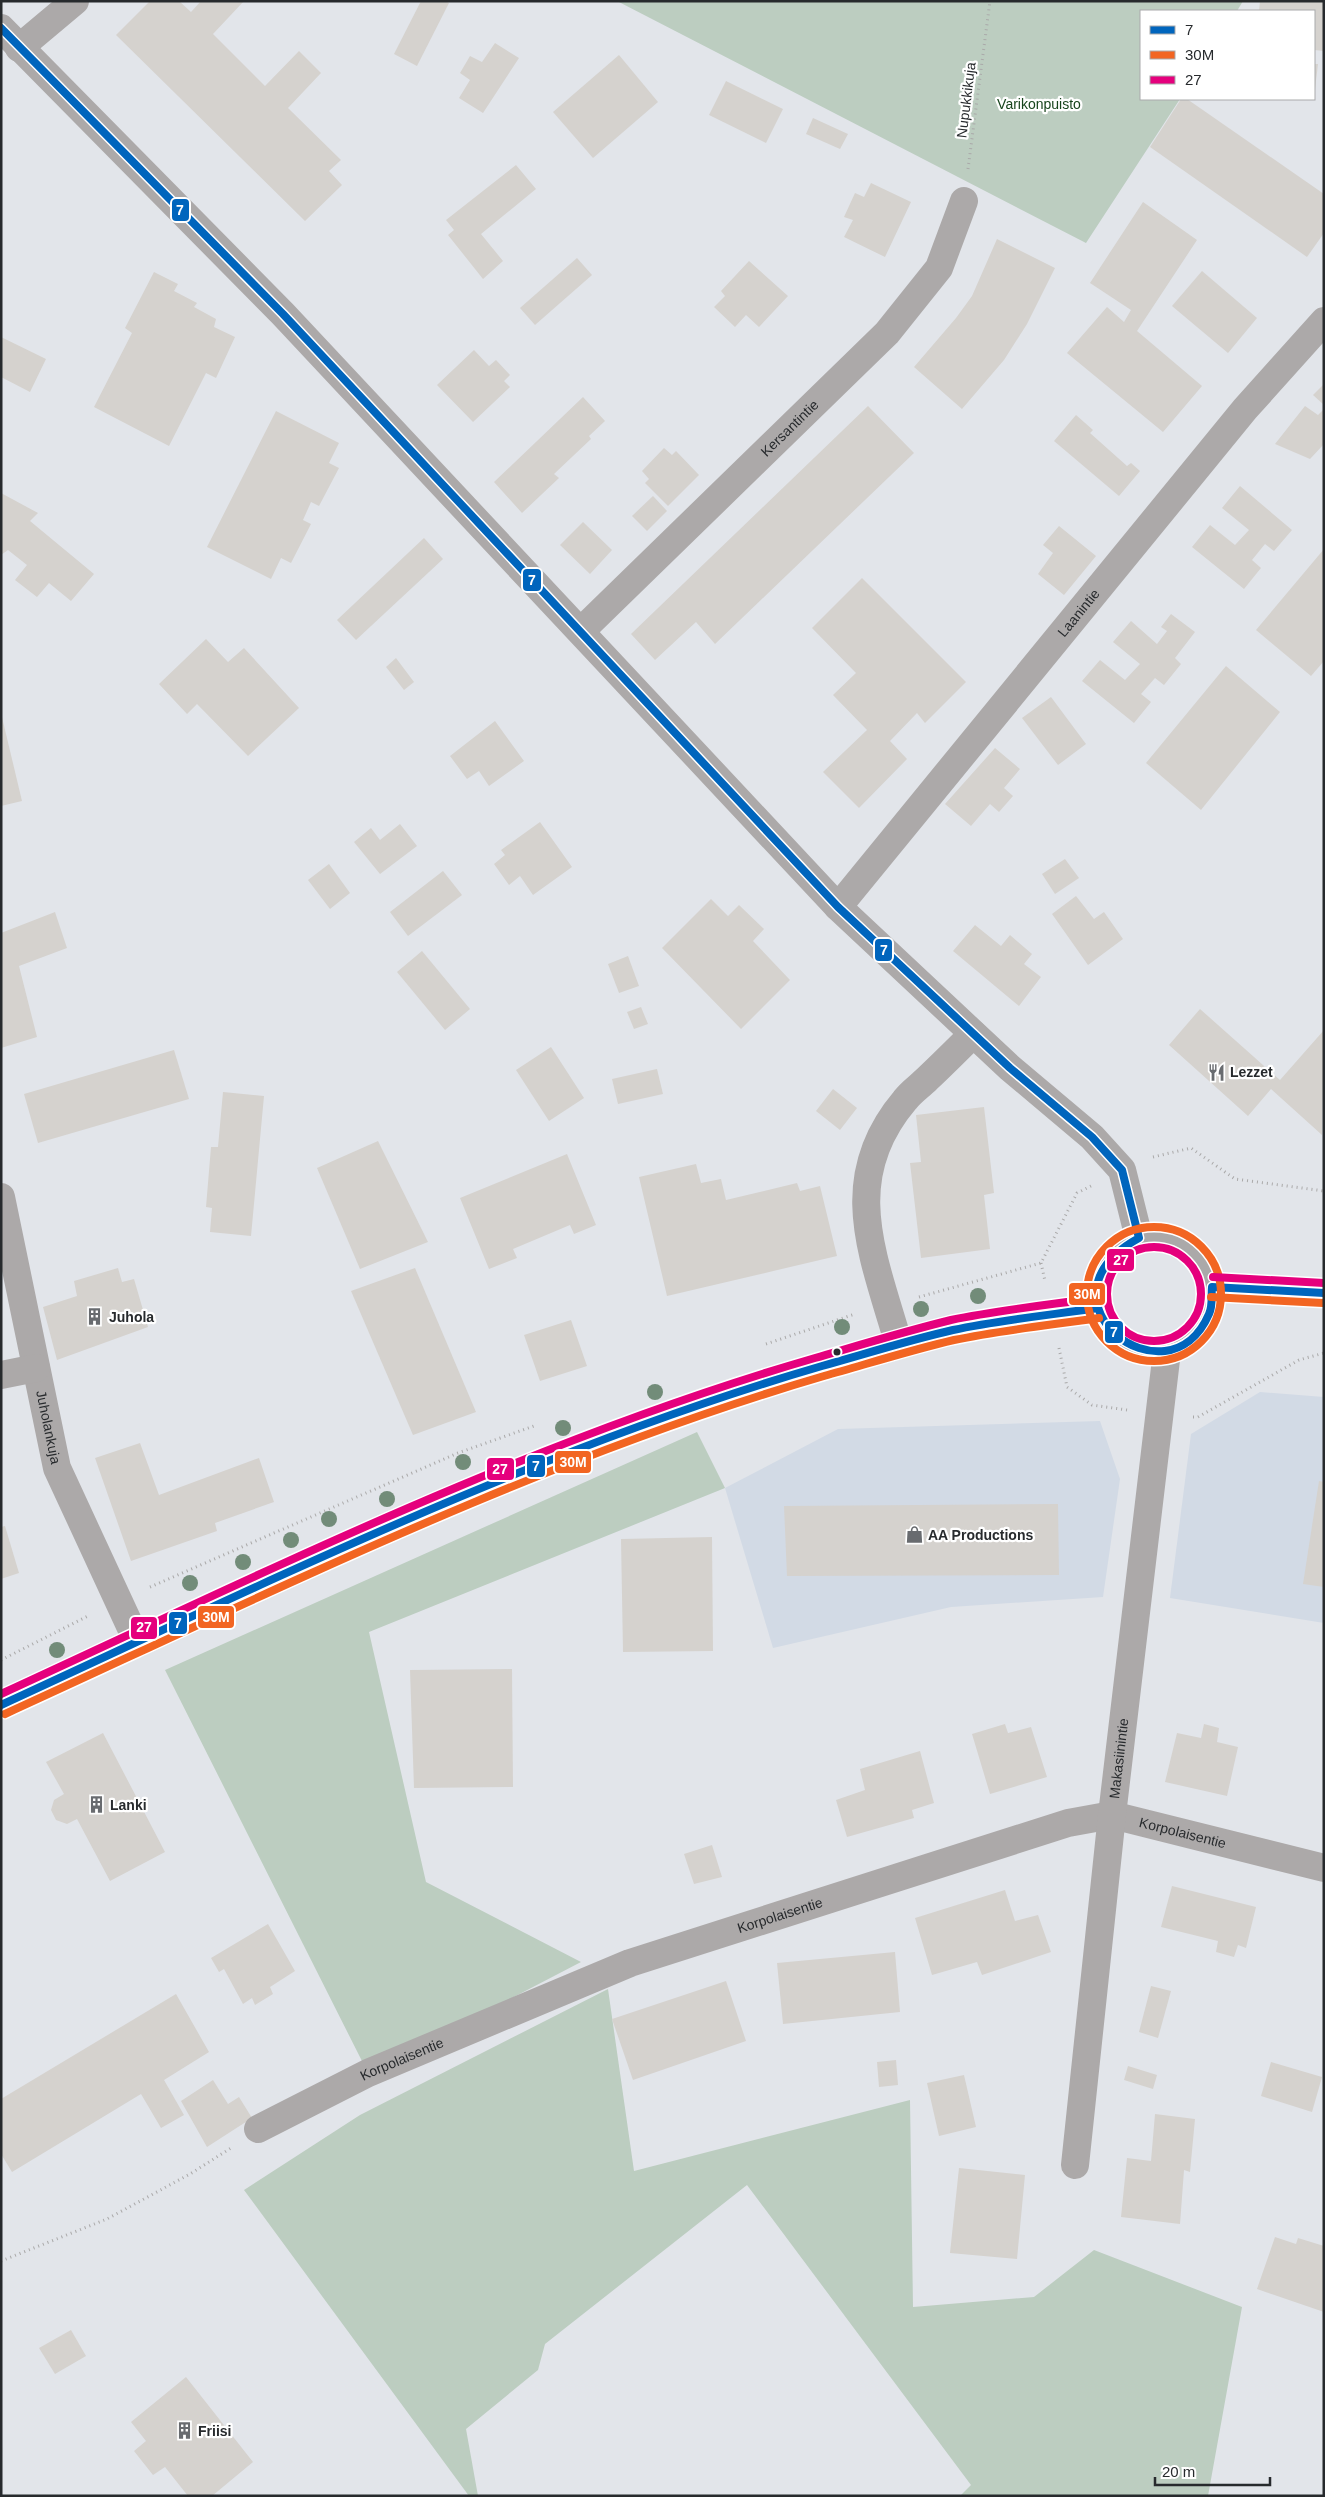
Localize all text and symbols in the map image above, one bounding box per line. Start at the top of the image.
legend [1140,10,1315,100]
text: 7 [1185,21,1193,38]
text: 30M [1185,46,1214,63]
street label: Nupukkikuja [953,61,979,139]
text: 27 [1185,71,1202,88]
park label: Varikonpuisto [997,96,1081,112]
line badge: 7 [171,198,190,222]
text: 7 [176,202,184,218]
street label: Kersantintie [757,396,822,460]
line badge: 7 [522,568,542,592]
text: 7 [528,572,536,588]
street label: Laanintie [1054,586,1103,640]
line badge: 7 [874,938,893,962]
text: 7 [880,942,888,958]
restaurant icon: Lezzet [1206,1062,1226,1082]
place label: Lezzet [1230,1064,1273,1080]
line badge: 27 [1106,1248,1135,1272]
text: 27 [1113,1252,1129,1268]
line badge: 30M [1068,1282,1106,1306]
text: 30M [1073,1286,1101,1302]
building icon: Juhola [85,1307,105,1327]
place label: Juhola [109,1309,154,1325]
line badge: 7 [1104,1320,1124,1344]
text: 7 [1110,1324,1118,1340]
unlabelled marker [832,1347,842,1357]
street label: Juholankuja [33,1389,64,1466]
line badge: 30M [554,1450,592,1474]
line badge: 7 [526,1454,546,1478]
text: 30M [559,1454,587,1470]
line badge: 27 [486,1457,515,1481]
text: 7 [532,1458,540,1474]
text: 27 [492,1461,508,1477]
shop icon: AA Productions [904,1525,924,1545]
place label: AA Productions [928,1527,1033,1543]
line badge: 30M [197,1605,235,1629]
text: 30M [202,1609,230,1625]
line badge: 7 [168,1611,188,1635]
text: 7 [174,1615,182,1631]
line badge: 27 [130,1616,158,1640]
text: 27 [136,1619,152,1635]
street label: Makasiinintie [1106,1717,1131,1800]
building icon: Lanki [86,1795,106,1815]
place label: Lanki [110,1797,147,1813]
street label: Korpolaisentie [1138,1814,1228,1851]
street label: Korpolaisentie [735,1894,825,1936]
street label: Korpolaisentie [357,2034,446,2084]
building icon: Friisi [174,2421,194,2441]
place label: Friisi [198,2423,231,2439]
scale bar [1155,2454,1270,2486]
text: 20 m [1162,2463,1195,2480]

